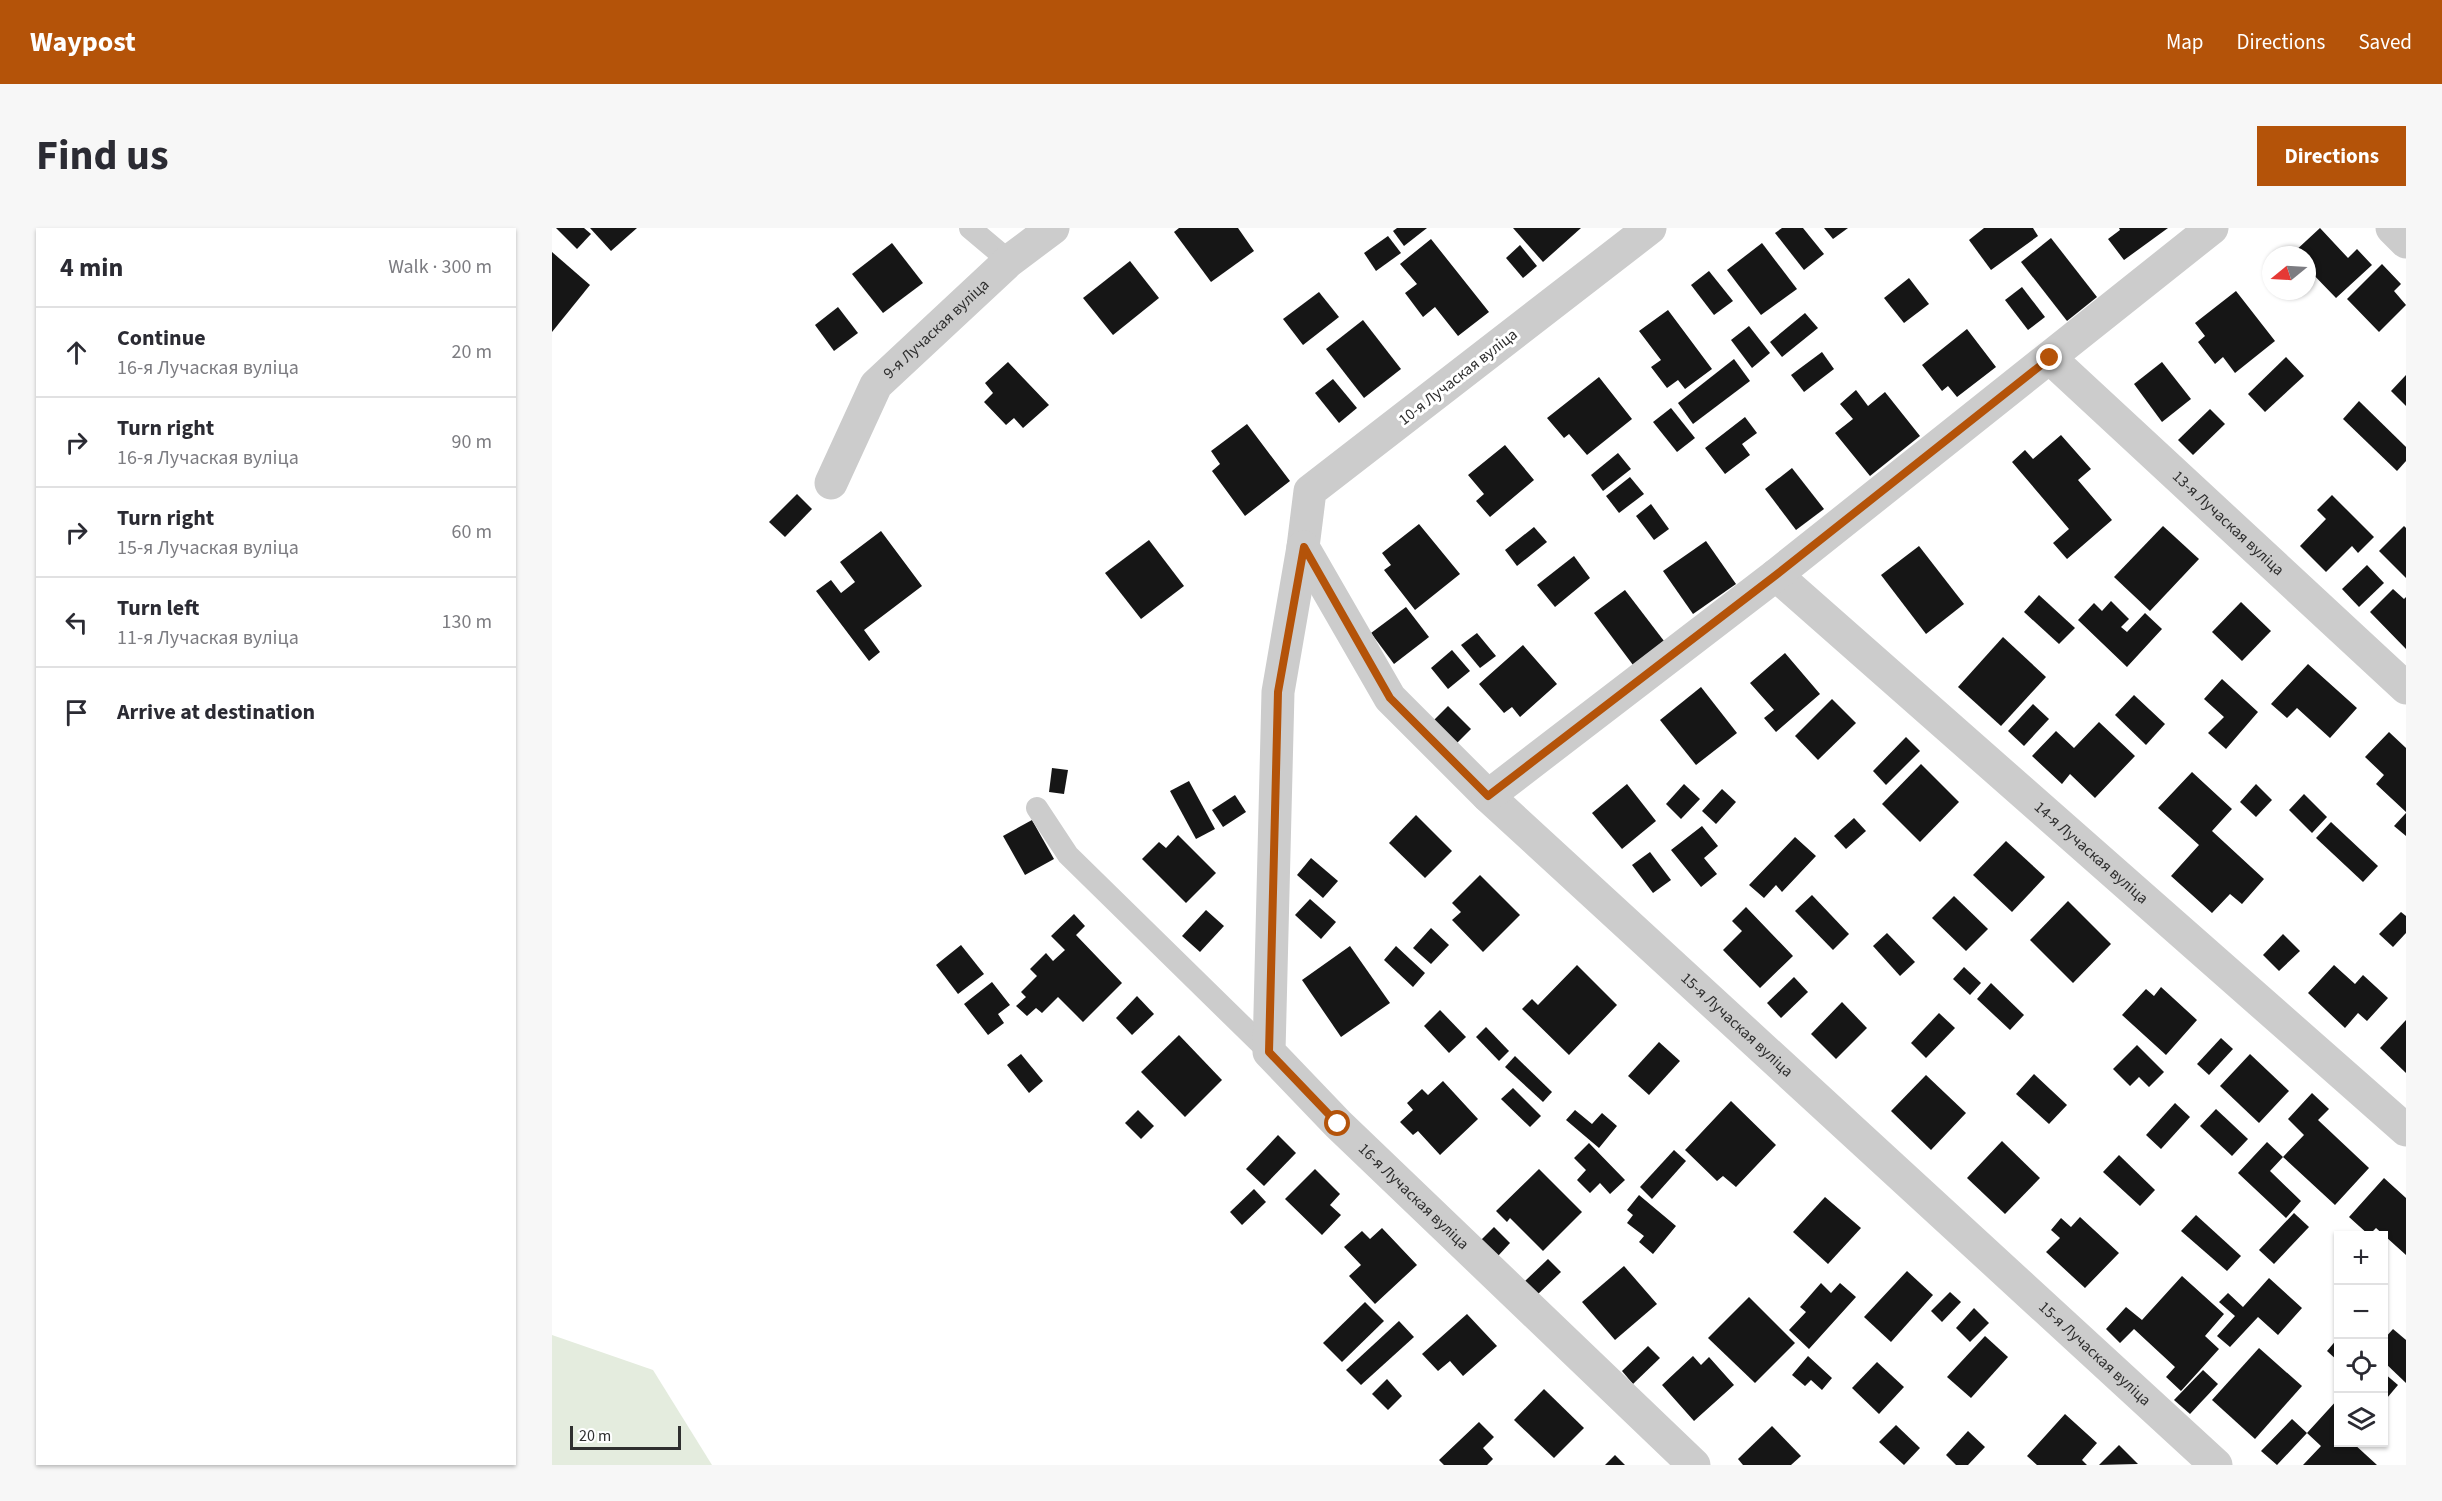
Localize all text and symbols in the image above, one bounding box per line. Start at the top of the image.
text: Waypost [30,22,136,62]
text: Map [2166,27,2204,57]
text: Directions [2237,27,2325,57]
text: Saved [2358,27,2412,57]
text: Find us [36,126,169,186]
button: Directions [2257,126,2406,186]
north arrow [2262,246,2316,300]
text: 4 min [60,249,123,286]
text: Walk · 300 m [388,253,492,281]
street label: 9-я Лучаская вуліца [878,274,994,384]
text: Continue [117,322,206,354]
street label: 10-я Лучаская вуліца [1394,324,1522,430]
icon: ahead [60,336,93,369]
text: 20 m [452,338,492,366]
route end [2036,344,2062,370]
text: 16-я Лучаская вуліца [117,354,299,382]
text: Turn right [117,412,214,444]
icon: right [60,426,93,459]
text: 90 m [452,428,492,456]
text: 16-я Лучаская вуліца [117,444,299,472]
street label: 13-я Лучаская вуліца [2167,466,2289,581]
text: Turn right [117,502,214,534]
icon: right [60,516,93,549]
text: 60 m [452,518,492,546]
text: 15-я Лучаская вуліца [117,534,299,562]
text: Turn left [117,592,199,624]
icon: left [60,606,93,639]
text: 130 m [442,608,492,636]
text: 11-я Лучаская вуліца [117,624,299,652]
icon: arrive [60,696,93,729]
text: Arrive at destination [117,696,315,728]
street label: 14-я Лучаская вуліца [2029,796,2153,909]
street label: 15-я Лучаская вуліца [1676,967,1798,1082]
route start [1324,1110,1350,1136]
street label: 16-я Лучаская вуліца [1353,1138,1474,1255]
map controls [2334,1231,2388,1447]
button: + [2334,1231,2388,1285]
button: − [2334,1285,2388,1339]
street label: 15-я Лучаская вуліца [2034,1296,2156,1411]
button: locate [2334,1339,2388,1393]
button: layers [2334,1393,2388,1447]
scale bar [570,1423,681,1450]
text: 20 m [579,1425,611,1447]

